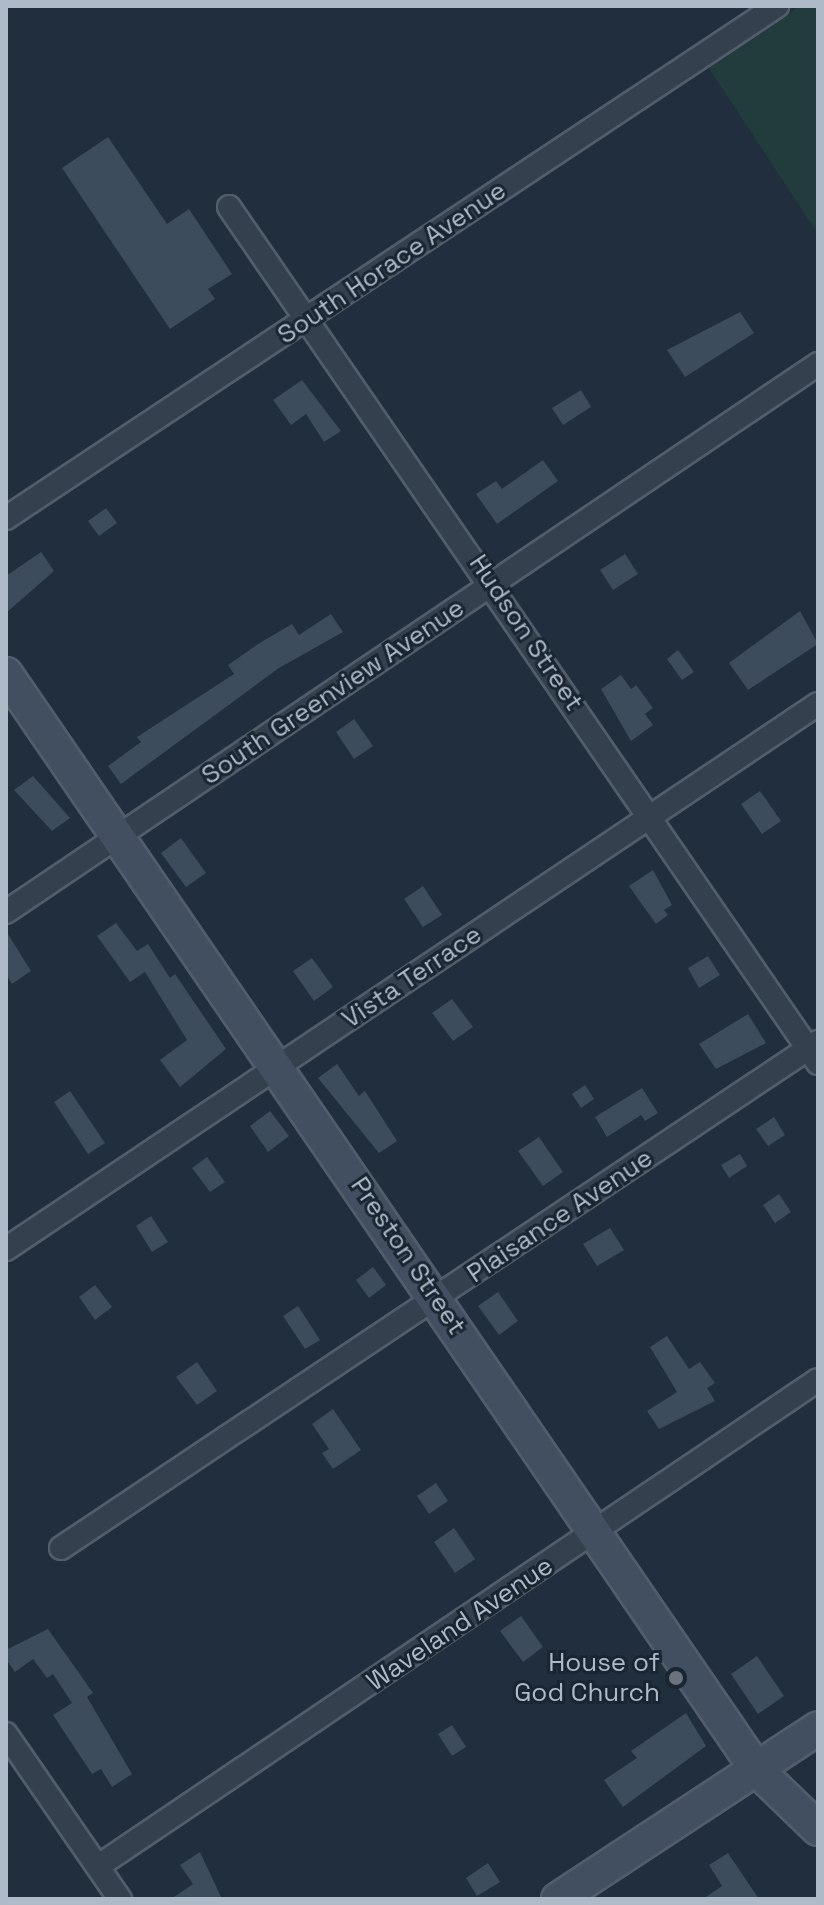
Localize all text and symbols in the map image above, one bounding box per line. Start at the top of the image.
street label: South Horace Avenue [272,175,512,351]
street label: Hudson Street [462,549,590,717]
street label: South Greenview Avenue [196,592,470,792]
street label: Vista Terrace [336,919,488,1035]
street label: Plaisance Avenue [461,1142,659,1290]
street label: Preston Street [344,1171,472,1341]
street label: Waveland Avenue [361,1550,559,1698]
place label: House of God Church [514,1647,660,1708]
marker: House of God Church [667,1669,685,1687]

